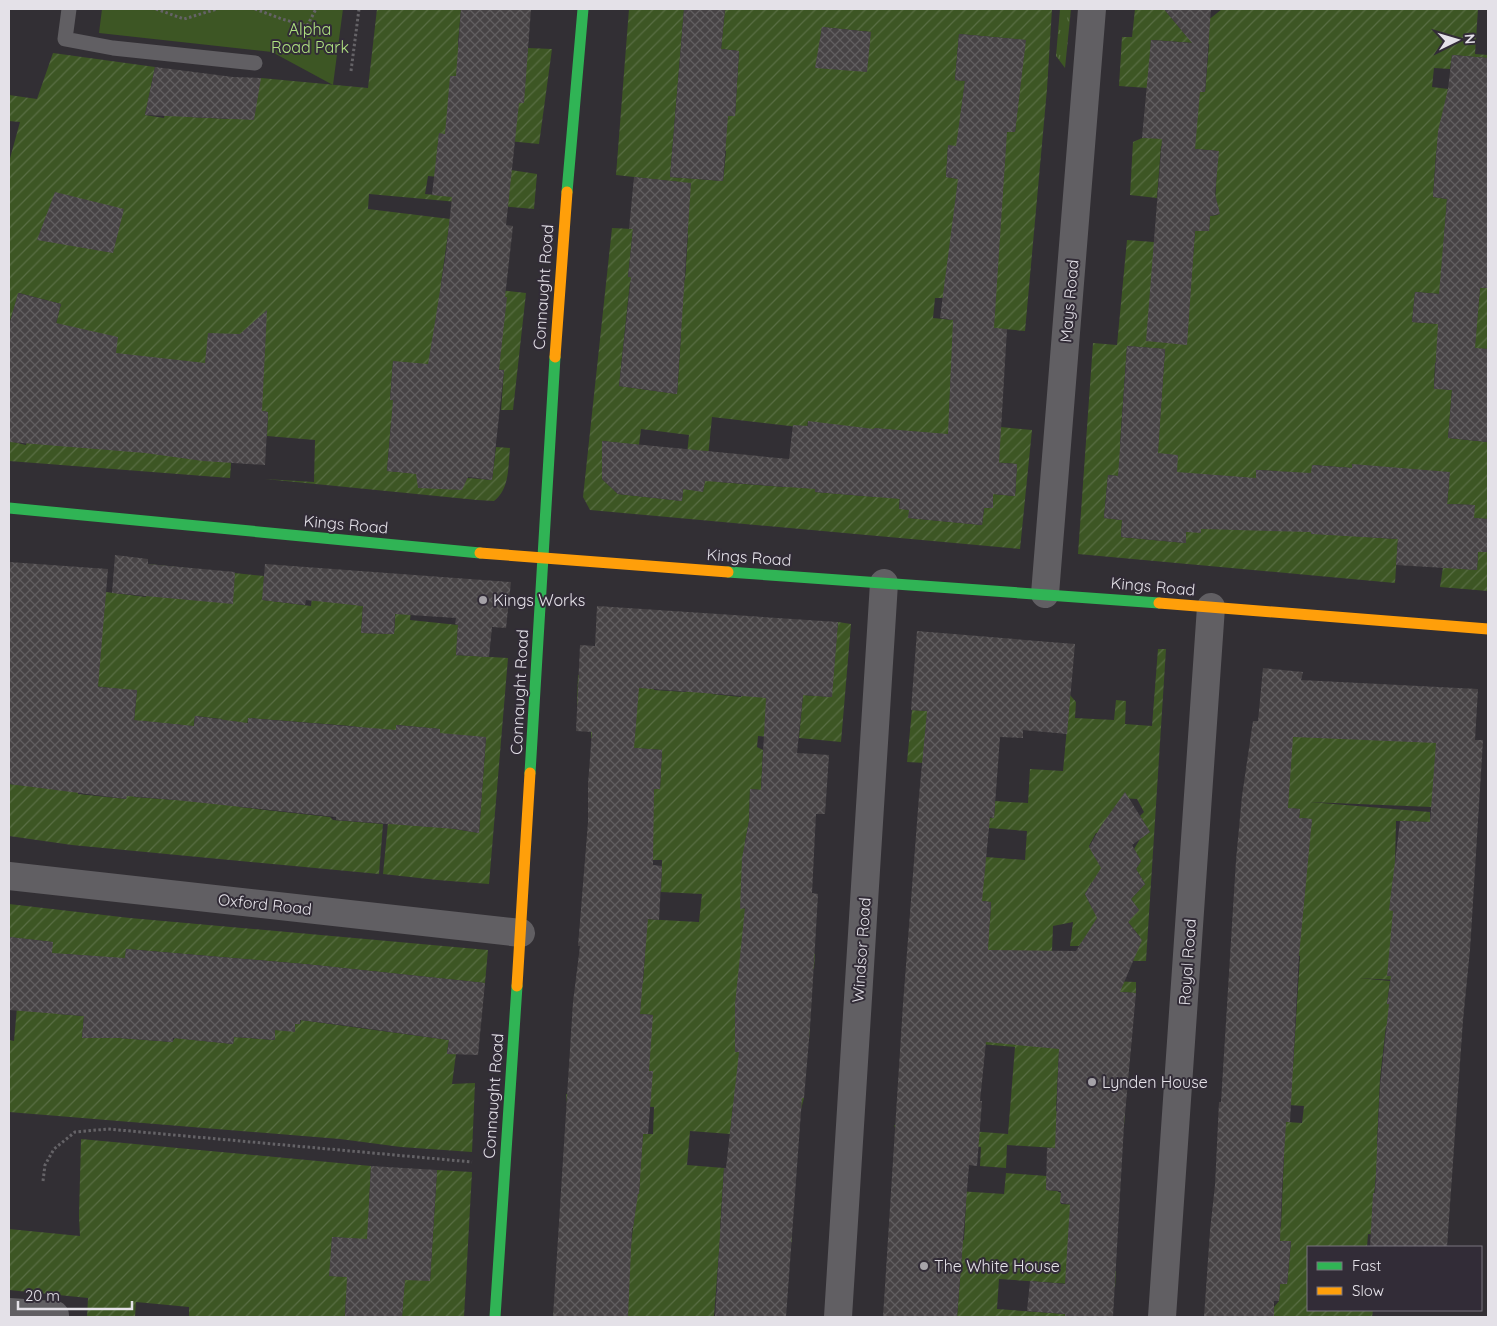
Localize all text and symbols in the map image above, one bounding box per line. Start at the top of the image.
north arrow [1432,15,1482,65]
park label: Alpha Road Park [271,19,349,57]
text: N [1461,33,1479,45]
street label: Connaught Road [529,224,557,350]
street label: Mays Road [1055,259,1083,343]
street label: Kings Road [303,510,389,538]
street label: Kings Road [706,544,792,570]
street label: Kings Road [1110,572,1196,600]
place label: Kings Works [493,590,585,610]
marker: Kings Works [477,594,489,606]
street label: Connaught Road [506,629,532,755]
street label: Oxford Road [217,889,313,919]
street label: Windsor Road [847,897,875,1003]
street label: Royal Road [1174,918,1200,1006]
street label: Connaught Road [479,1033,507,1159]
place label: Lynden House [1102,1072,1208,1092]
marker: Lynden House [1086,1076,1098,1088]
legend [1307,1246,1482,1311]
place label: The White House [934,1256,1060,1276]
text: Fast [1352,1256,1381,1275]
marker: The White House [918,1260,930,1272]
scale bar [18,1278,131,1310]
text: Slow [1352,1281,1384,1300]
text: 20 m [25,1286,60,1305]

